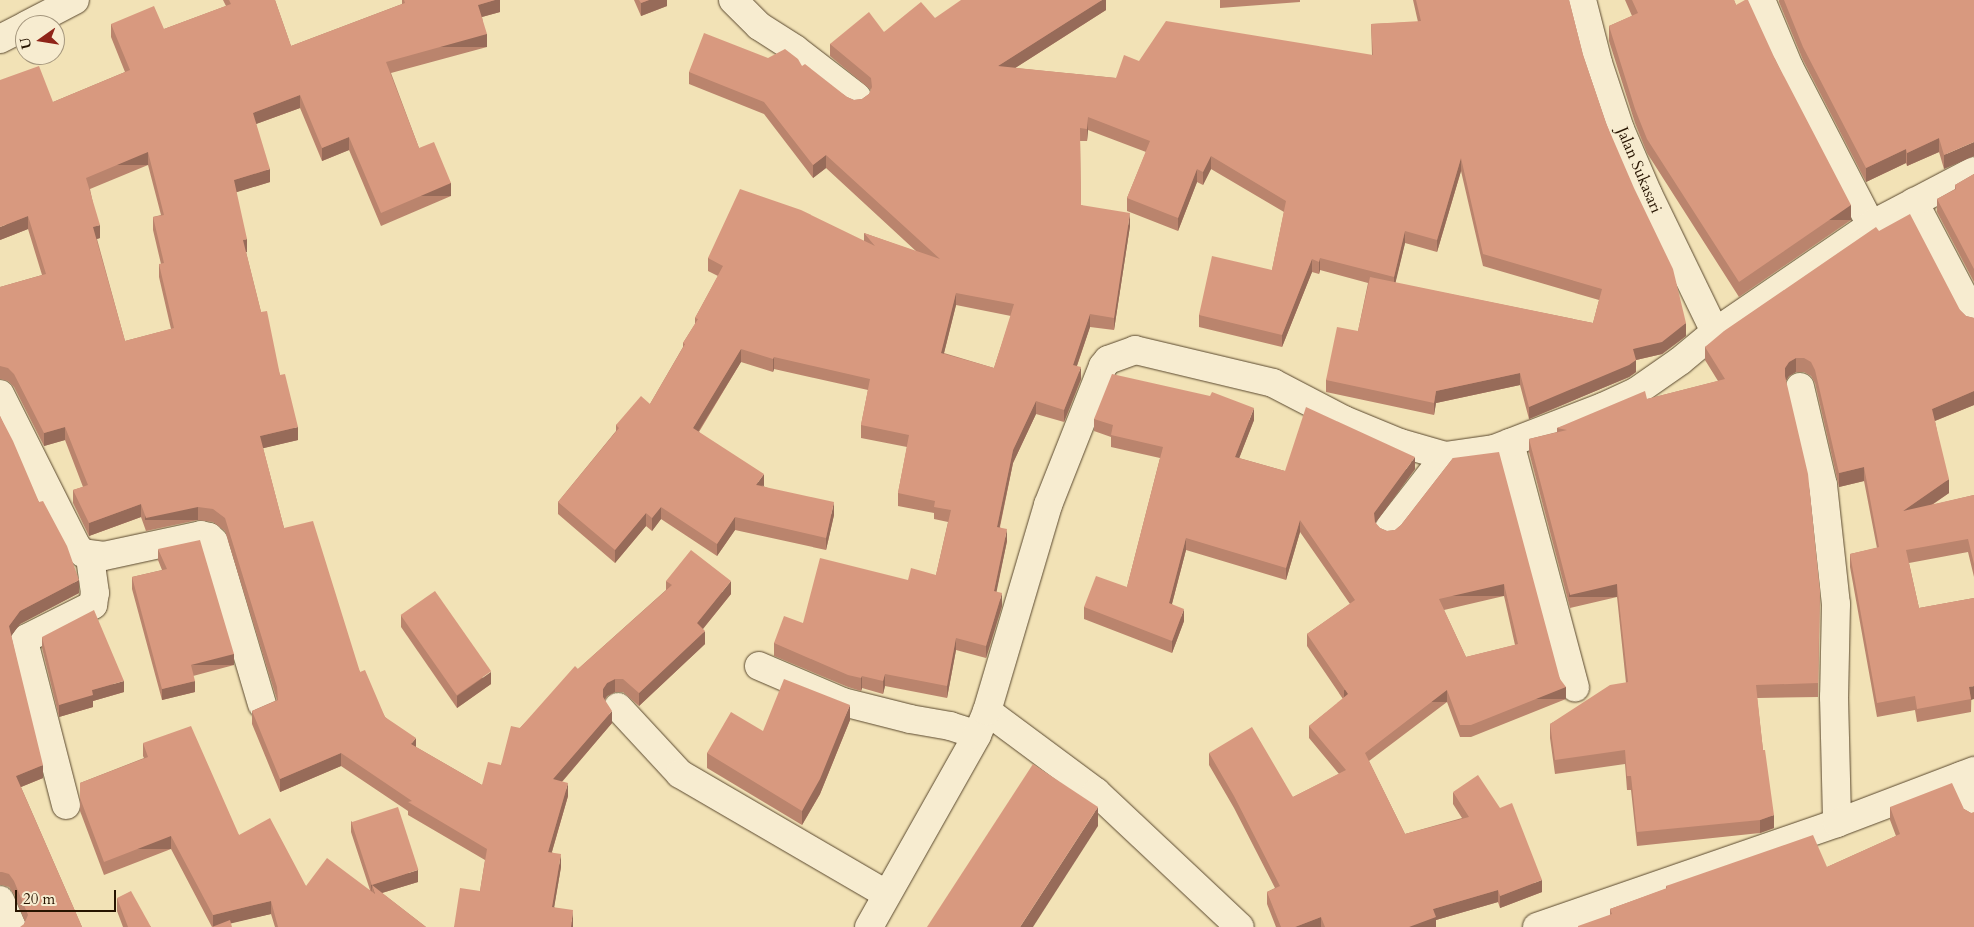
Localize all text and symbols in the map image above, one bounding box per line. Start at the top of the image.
north arrow [15,15,65,65]
text: U [15,36,36,51]
street label: Jalan Sukasari [1612,124,1666,216]
scale bar [18,880,119,912]
text: 20 m [23,889,55,909]

